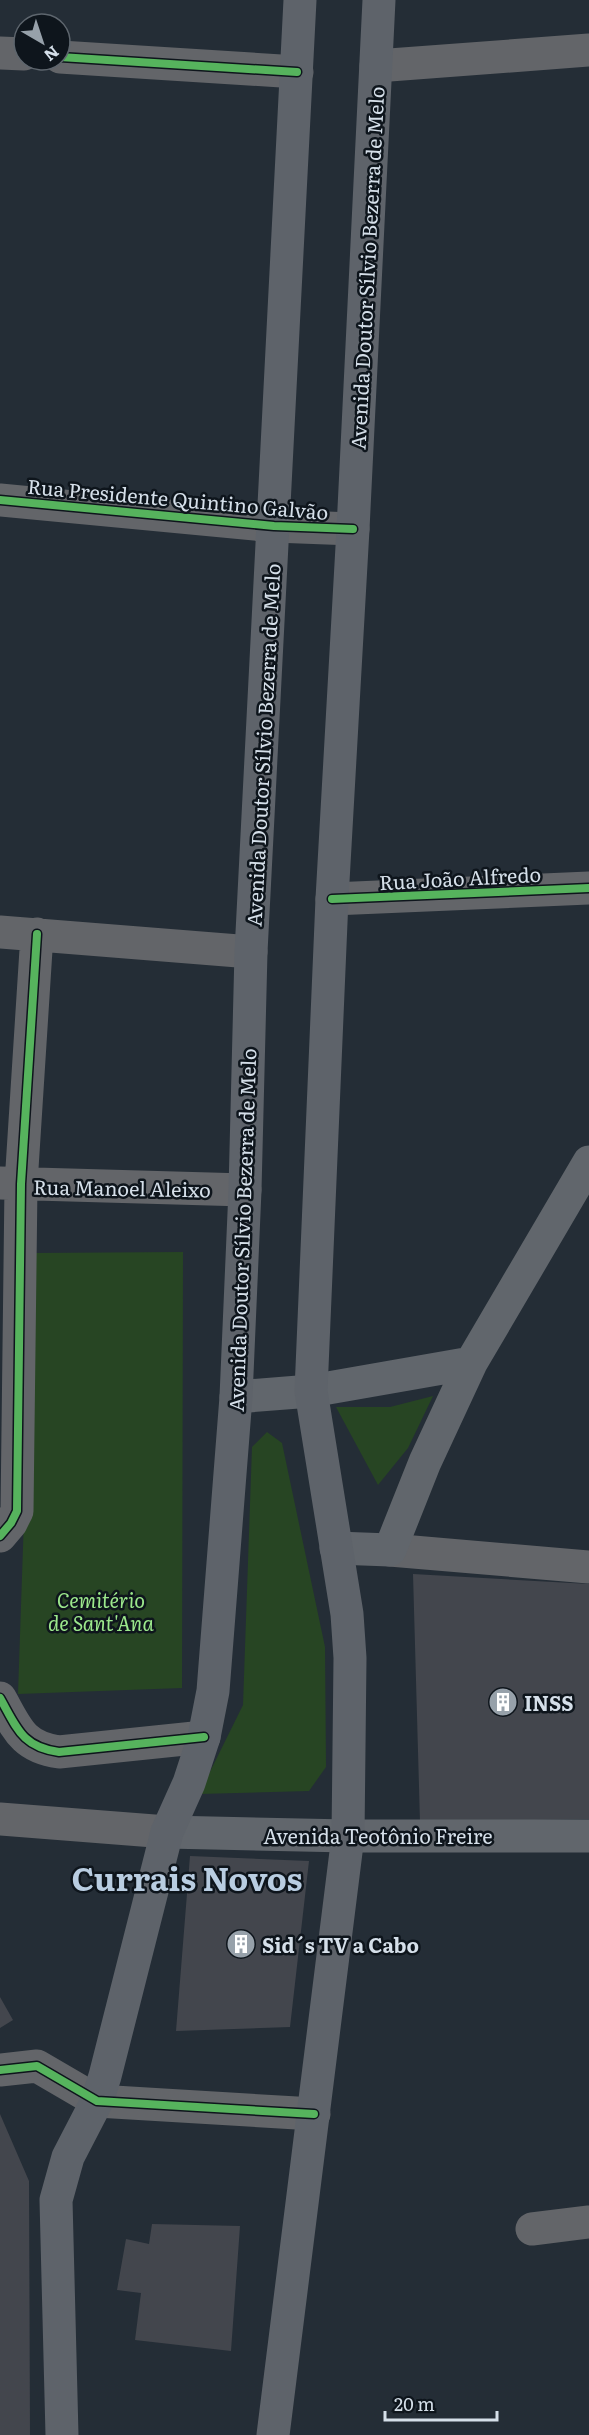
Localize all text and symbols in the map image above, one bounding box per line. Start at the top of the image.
north arrow [12,12,72,72]
text: N [39,41,65,68]
street label: Avenida Doutor Sílvio Bezerra de Melo [342,86,390,450]
street label: Rua Presidente Quintino Galvão [26,470,330,526]
street label: Avenida Doutor Sílvio Bezerra de Melo [238,563,286,927]
street label: Rua João Alfredo [378,858,542,896]
street label: Avenida Doutor Sílvio Bezerra de Melo [220,1048,262,1412]
street label: Rua Manoel Aleixo [33,1170,211,1204]
park label: Cemitério de Sant'Ana [48,1584,154,1637]
building icon: INSS [487,1686,519,1718]
place label: INSS [524,1687,574,1717]
street label: Avenida Teotônio Freire [263,1820,493,1850]
district label: Currais Novos [72,1853,302,1901]
building icon: Sid´s TV a Cabo [225,1928,257,1960]
place label: Sid´s TV a Cabo [262,1929,419,1959]
scale bar [385,2384,498,2422]
text: 20 m [394,2390,435,2417]

